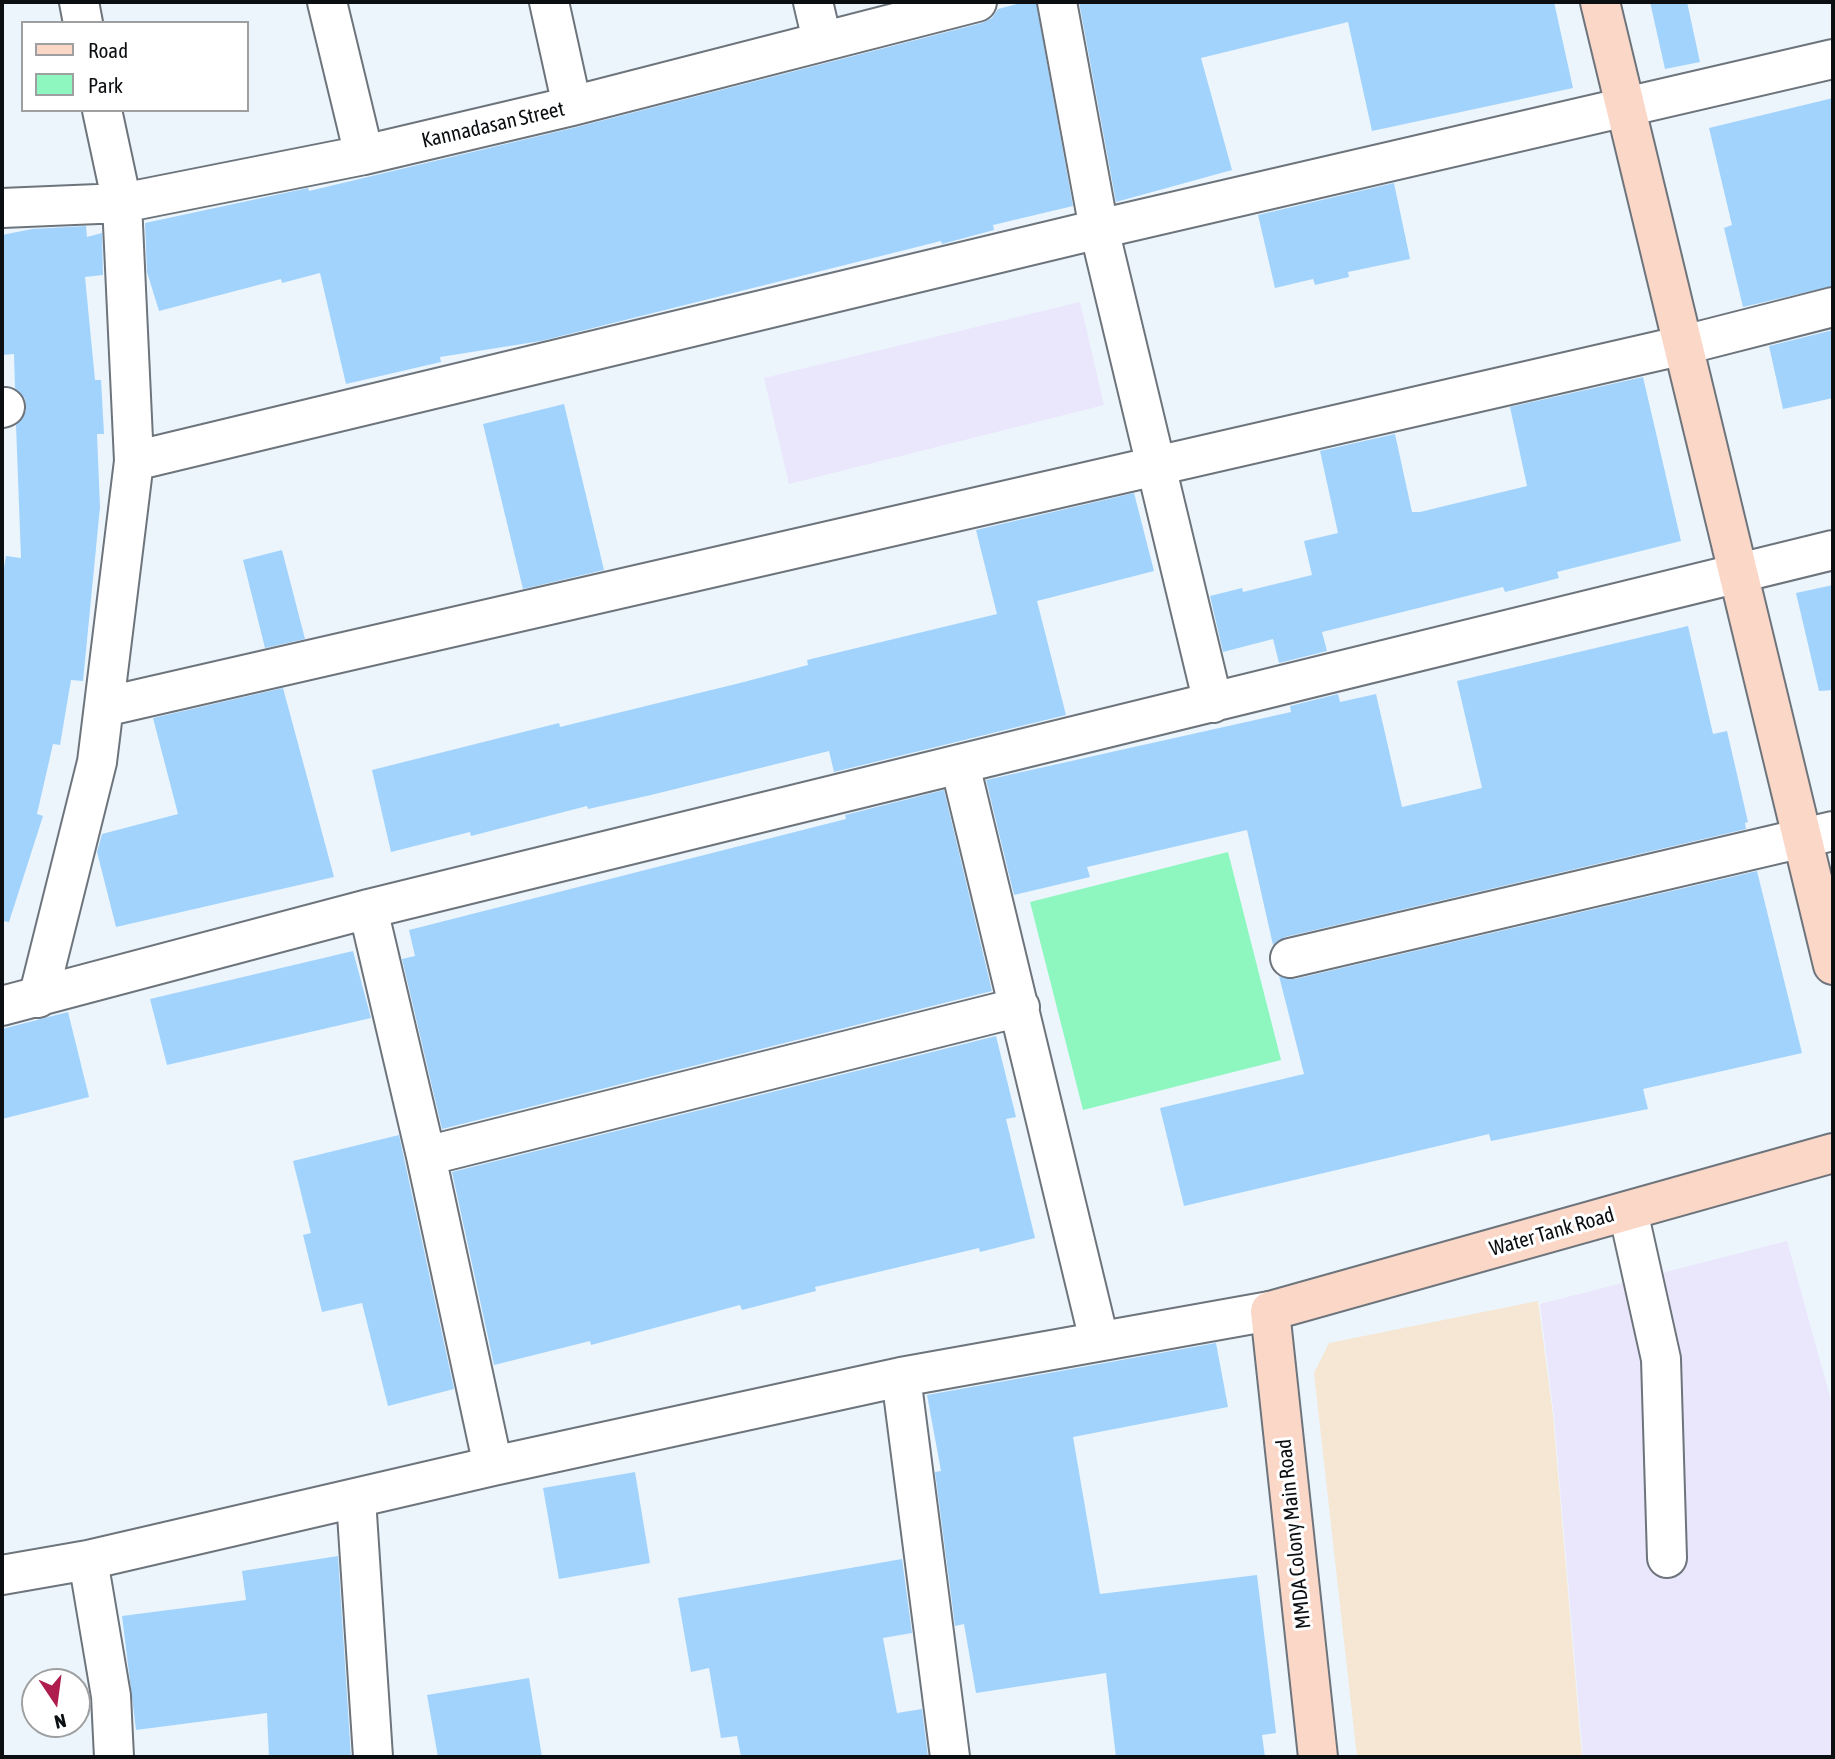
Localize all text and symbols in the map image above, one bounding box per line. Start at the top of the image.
legend [21,21,248,112]
text: Road [88,38,128,62]
text: Park [88,73,123,97]
street label: Kannadasan Street [419,96,567,154]
street label: Water Tank Road [1487,1202,1617,1262]
street label: MMDA Colony Main Road [1271,1438,1317,1630]
north arrow [21,1668,91,1738]
text: N [52,1710,68,1733]

